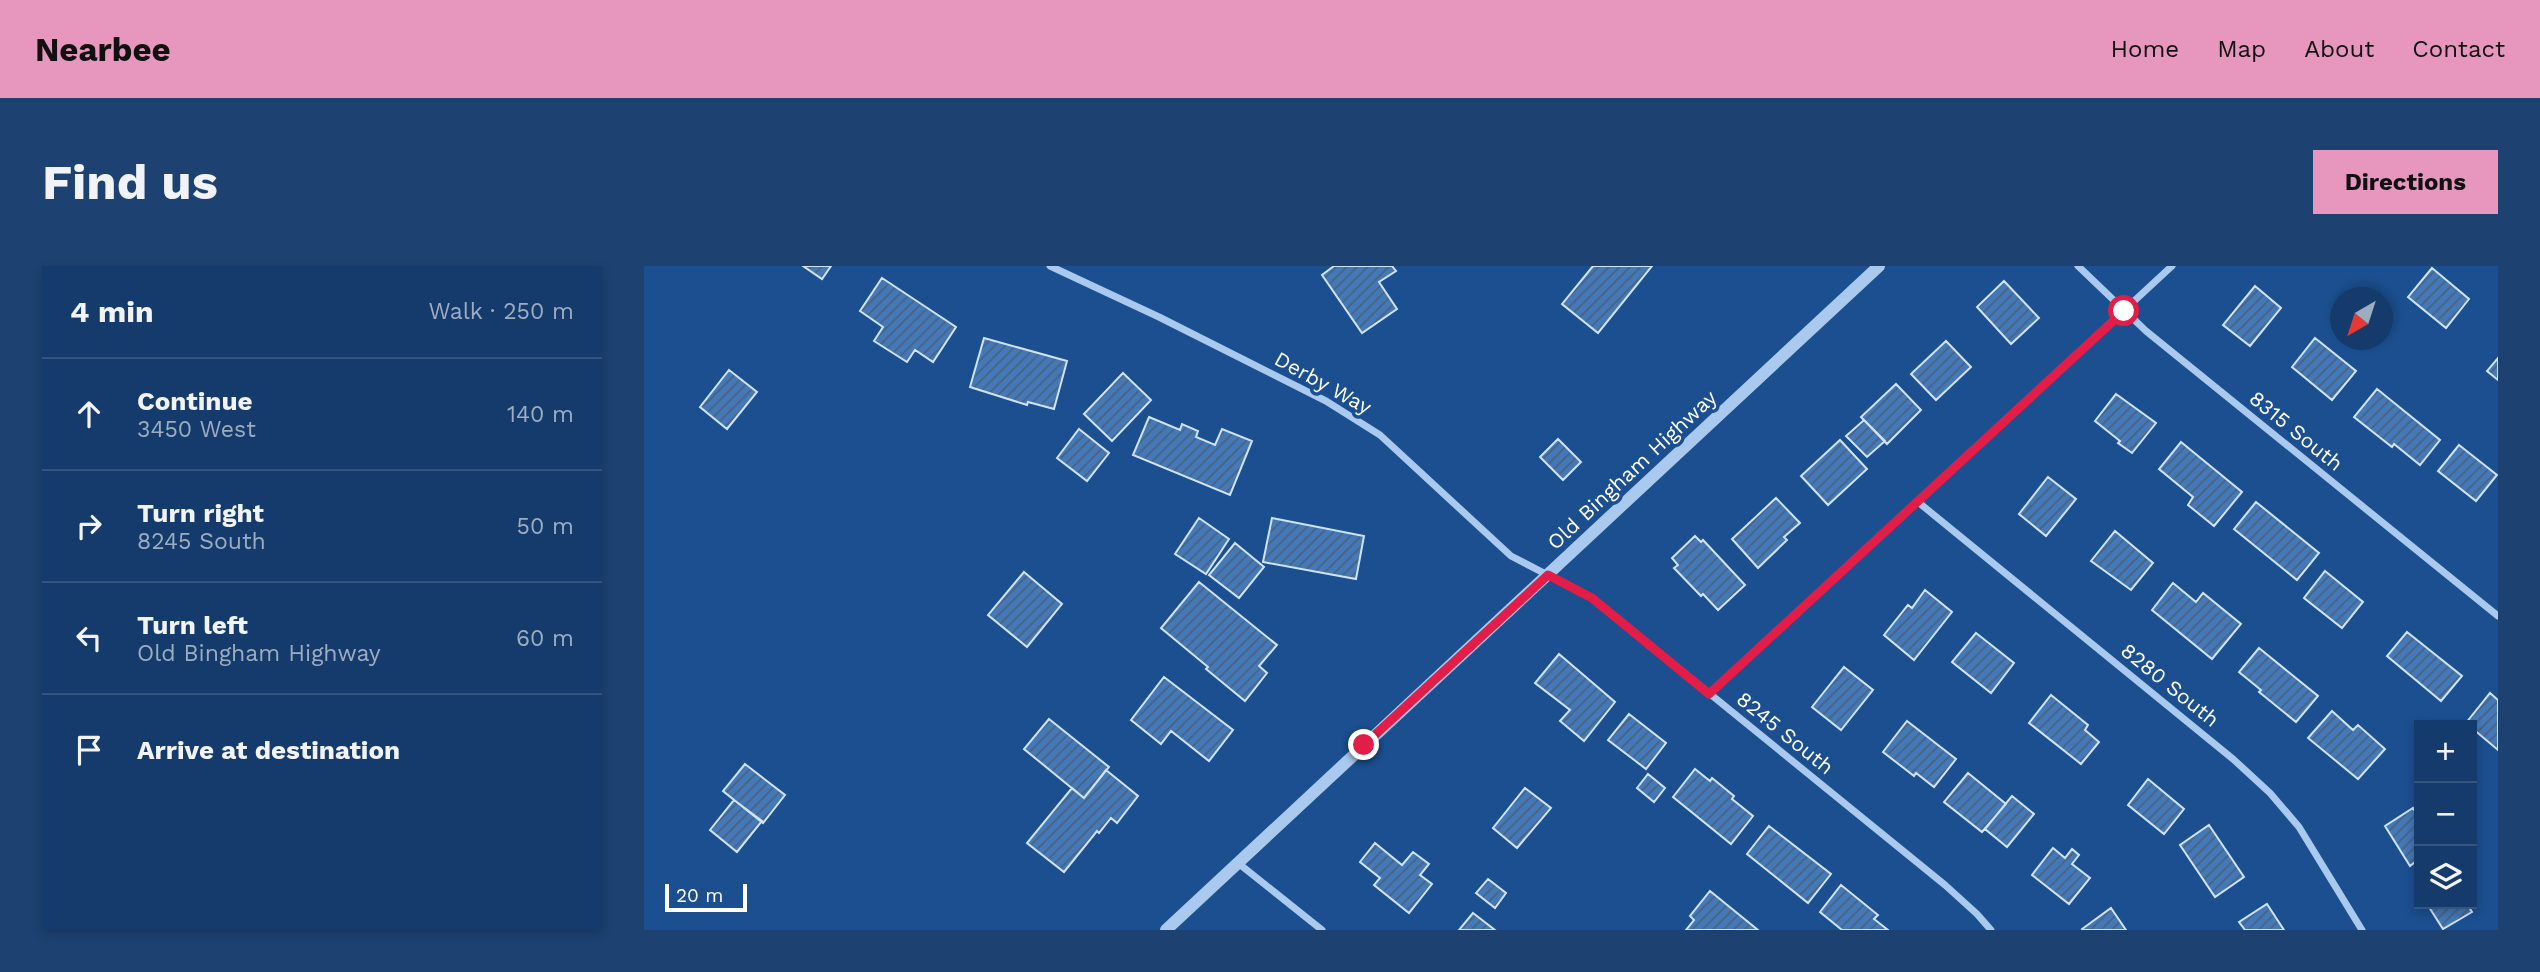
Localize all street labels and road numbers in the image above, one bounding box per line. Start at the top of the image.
street label: Derby Way [1270,346,1376,420]
street label: Old Bingham Highway [1542,385,1722,555]
street label: 8315 South [2244,385,2348,476]
street label: 8280 South [2116,637,2224,732]
street label: 8245 South [1732,686,1839,779]

